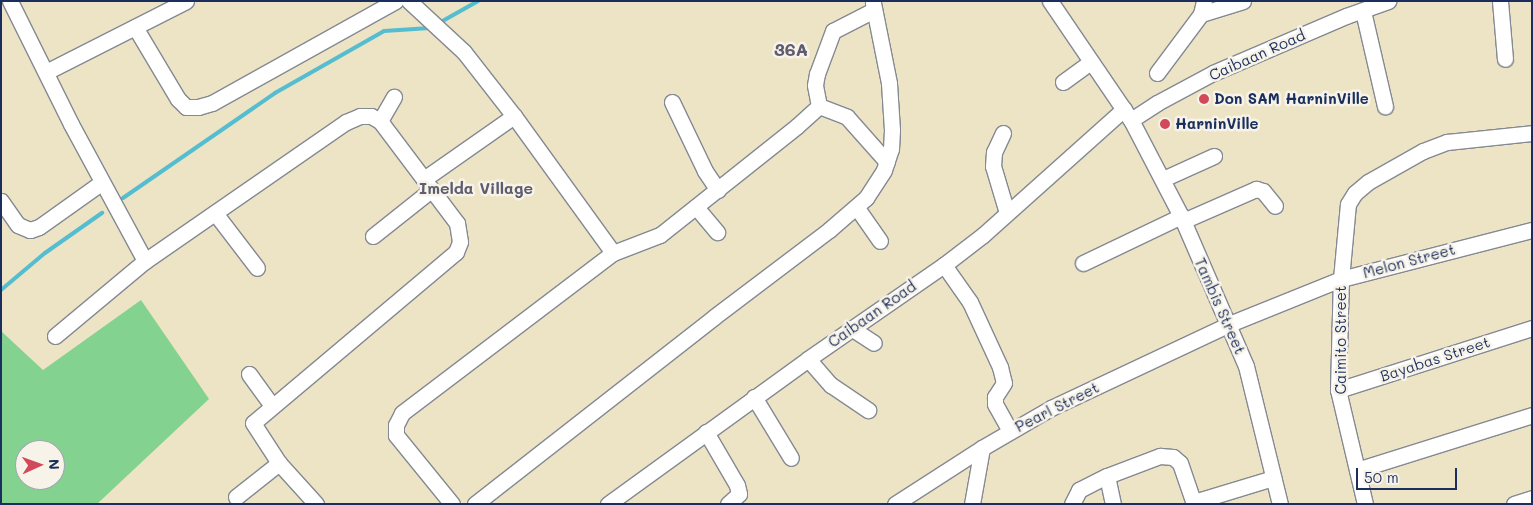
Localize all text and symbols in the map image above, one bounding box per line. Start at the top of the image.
street label: Caibaan Road [1206,26,1308,84]
district label: 36A [774,38,808,60]
place label: Don SAM HarninVille [1214,90,1369,108]
marker: Don SAM HarninVille [1198,93,1210,105]
place label: HarninVille [1175,115,1258,133]
marker: HarninVille [1159,118,1171,130]
district label: Imelda Village [419,178,533,198]
street label: Melon Street [1361,240,1457,282]
street label: Tambis Street [1191,255,1249,357]
street label: Caibaan Road [825,277,919,351]
street label: Caimito Street [1332,285,1350,395]
street label: Bayabas Street [1378,333,1492,385]
street label: Pearl Street [1012,378,1102,436]
north arrow [15,440,65,490]
scale bar [1358,458,1459,490]
text: N [45,459,64,470]
text: 50 m [1364,467,1399,487]

